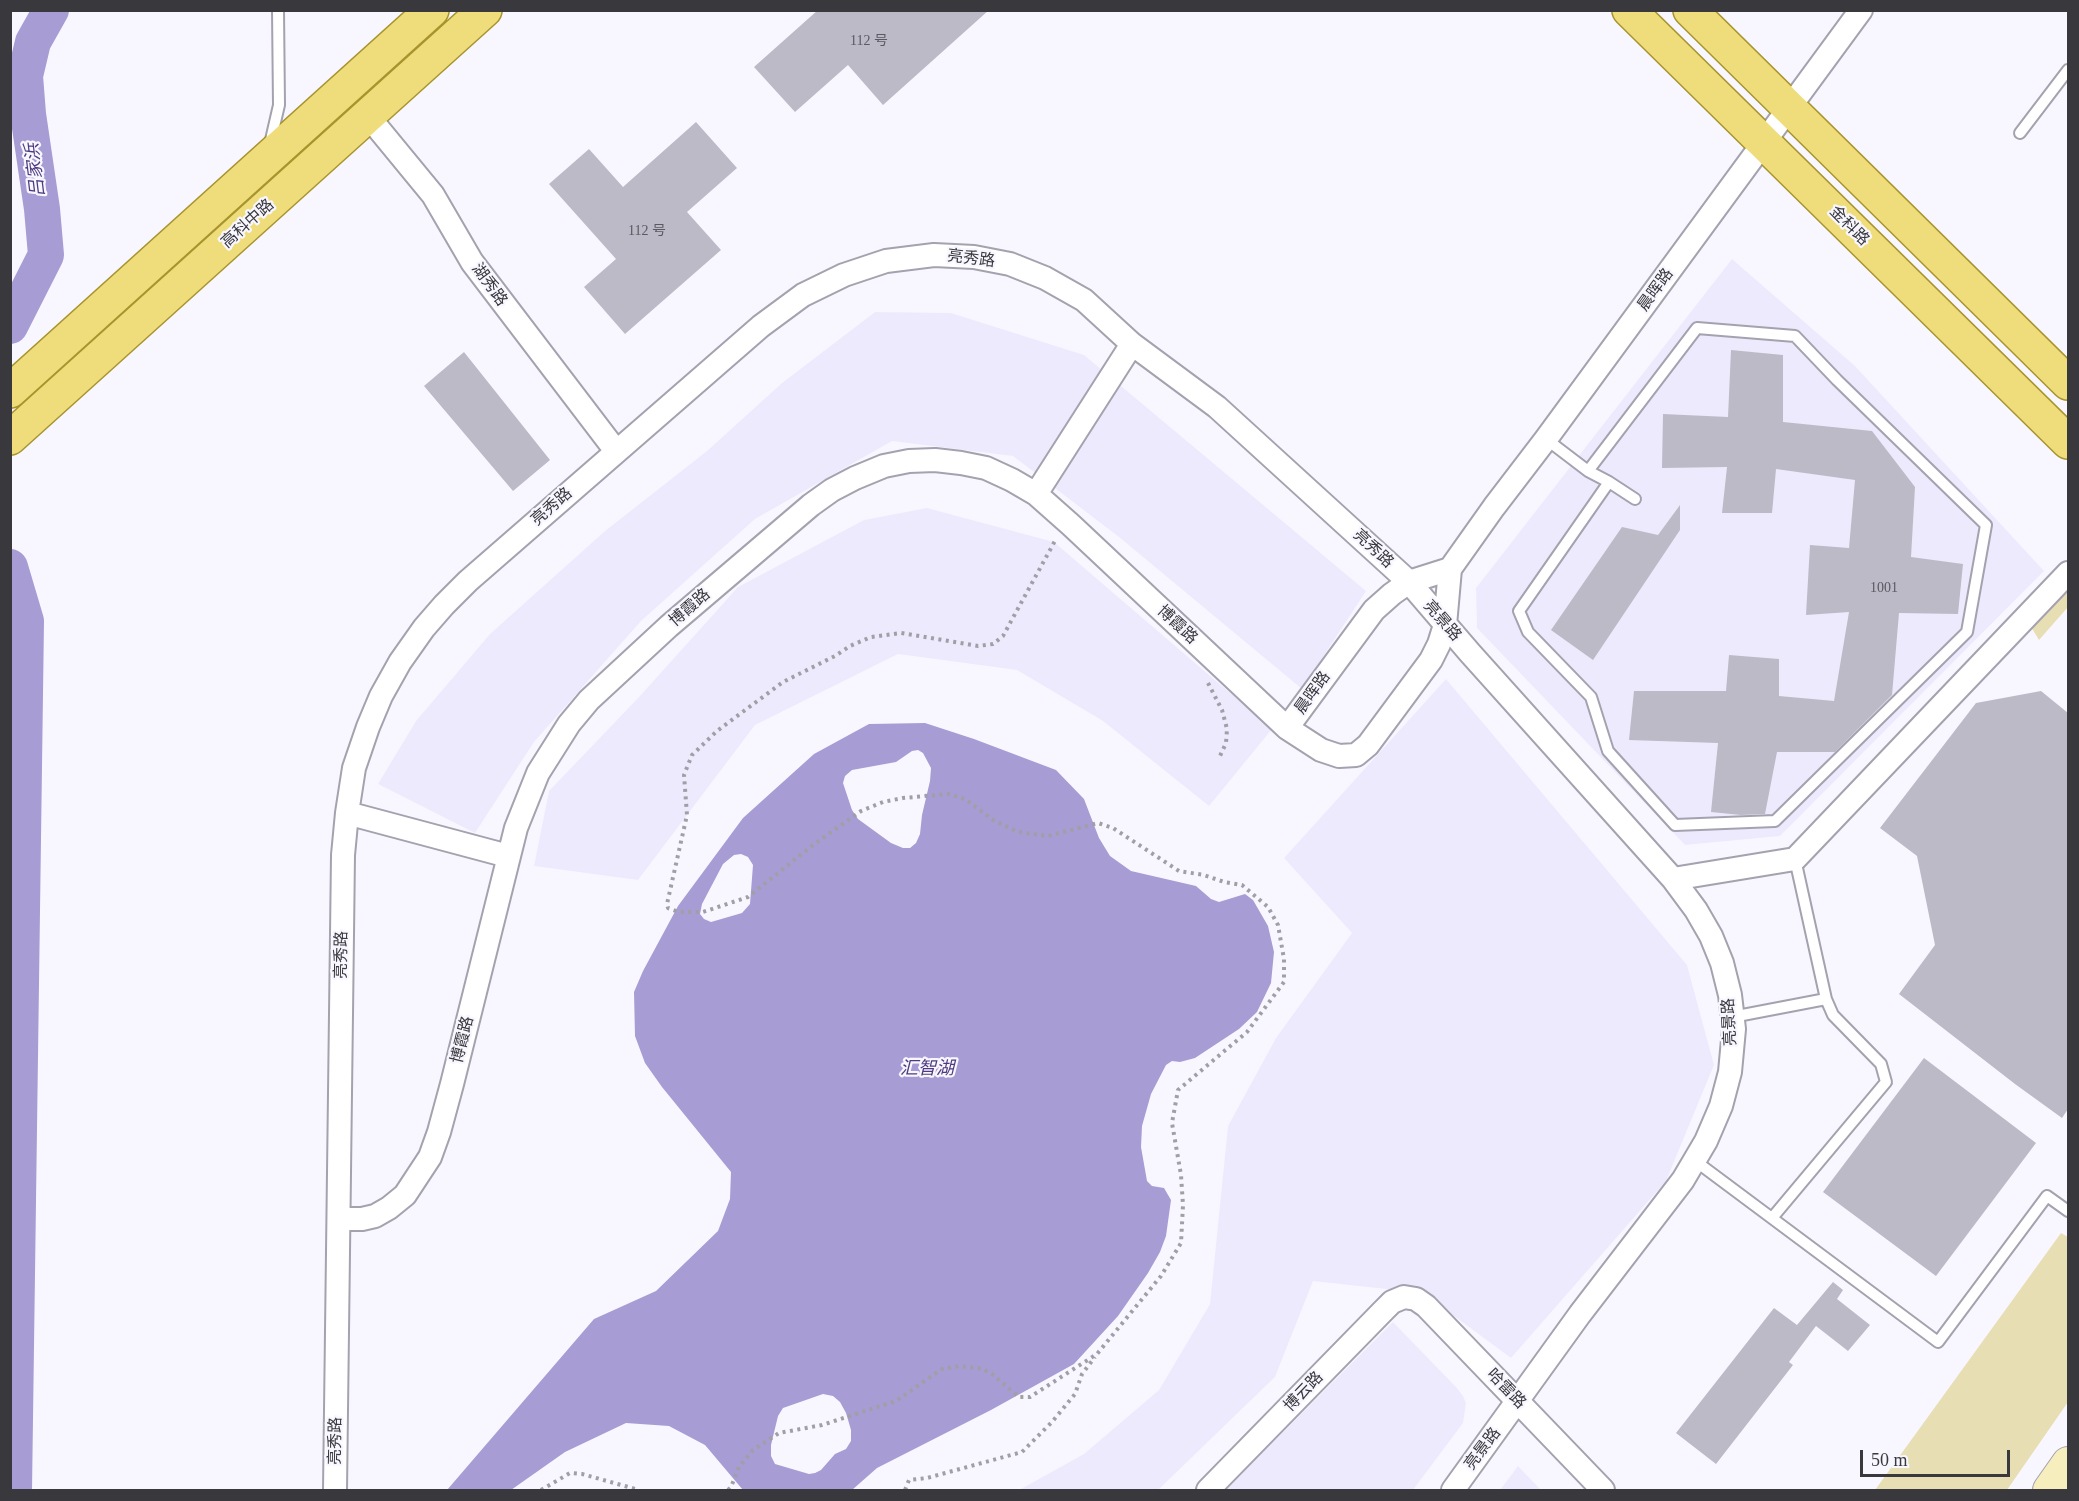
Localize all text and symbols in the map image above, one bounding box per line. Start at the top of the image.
house number: 112 号 [850,33,888,49]
water label: 吕家浜 [22,142,50,198]
street label: 高科中路 [218,195,278,253]
street label: 金科路 [1825,202,1873,250]
house number: 112 号 [628,223,666,239]
street label: 亮秀路 [946,247,996,271]
street label: 湖秀路 [467,260,511,310]
street label: 晨晖路 [1634,265,1678,315]
street label: 亮秀路 [528,484,576,530]
street label: 亮秀路 [1349,526,1397,572]
house number: 1001 [1870,580,1898,596]
street label: 博霞路 [666,585,714,631]
street label: 亮景路 [1419,597,1465,645]
street label: 博霞路 [1153,602,1201,648]
street label: 晨晖路 [1291,668,1335,718]
street label: 亮秀路 [332,931,352,979]
street label: 亮景路 [1719,998,1741,1046]
street label: 博霞路 [448,1014,478,1066]
water label: 汇智湖 [900,1058,954,1080]
street label: 哈雷路 [1482,1365,1530,1413]
street label: 博云路 [1280,1368,1328,1416]
street label: 亮秀路 [326,1417,346,1465]
street label: 亮景路 [1461,1424,1505,1474]
scale bar [1863,1438,2013,1476]
text: 50 m [1871,1450,1908,1470]

